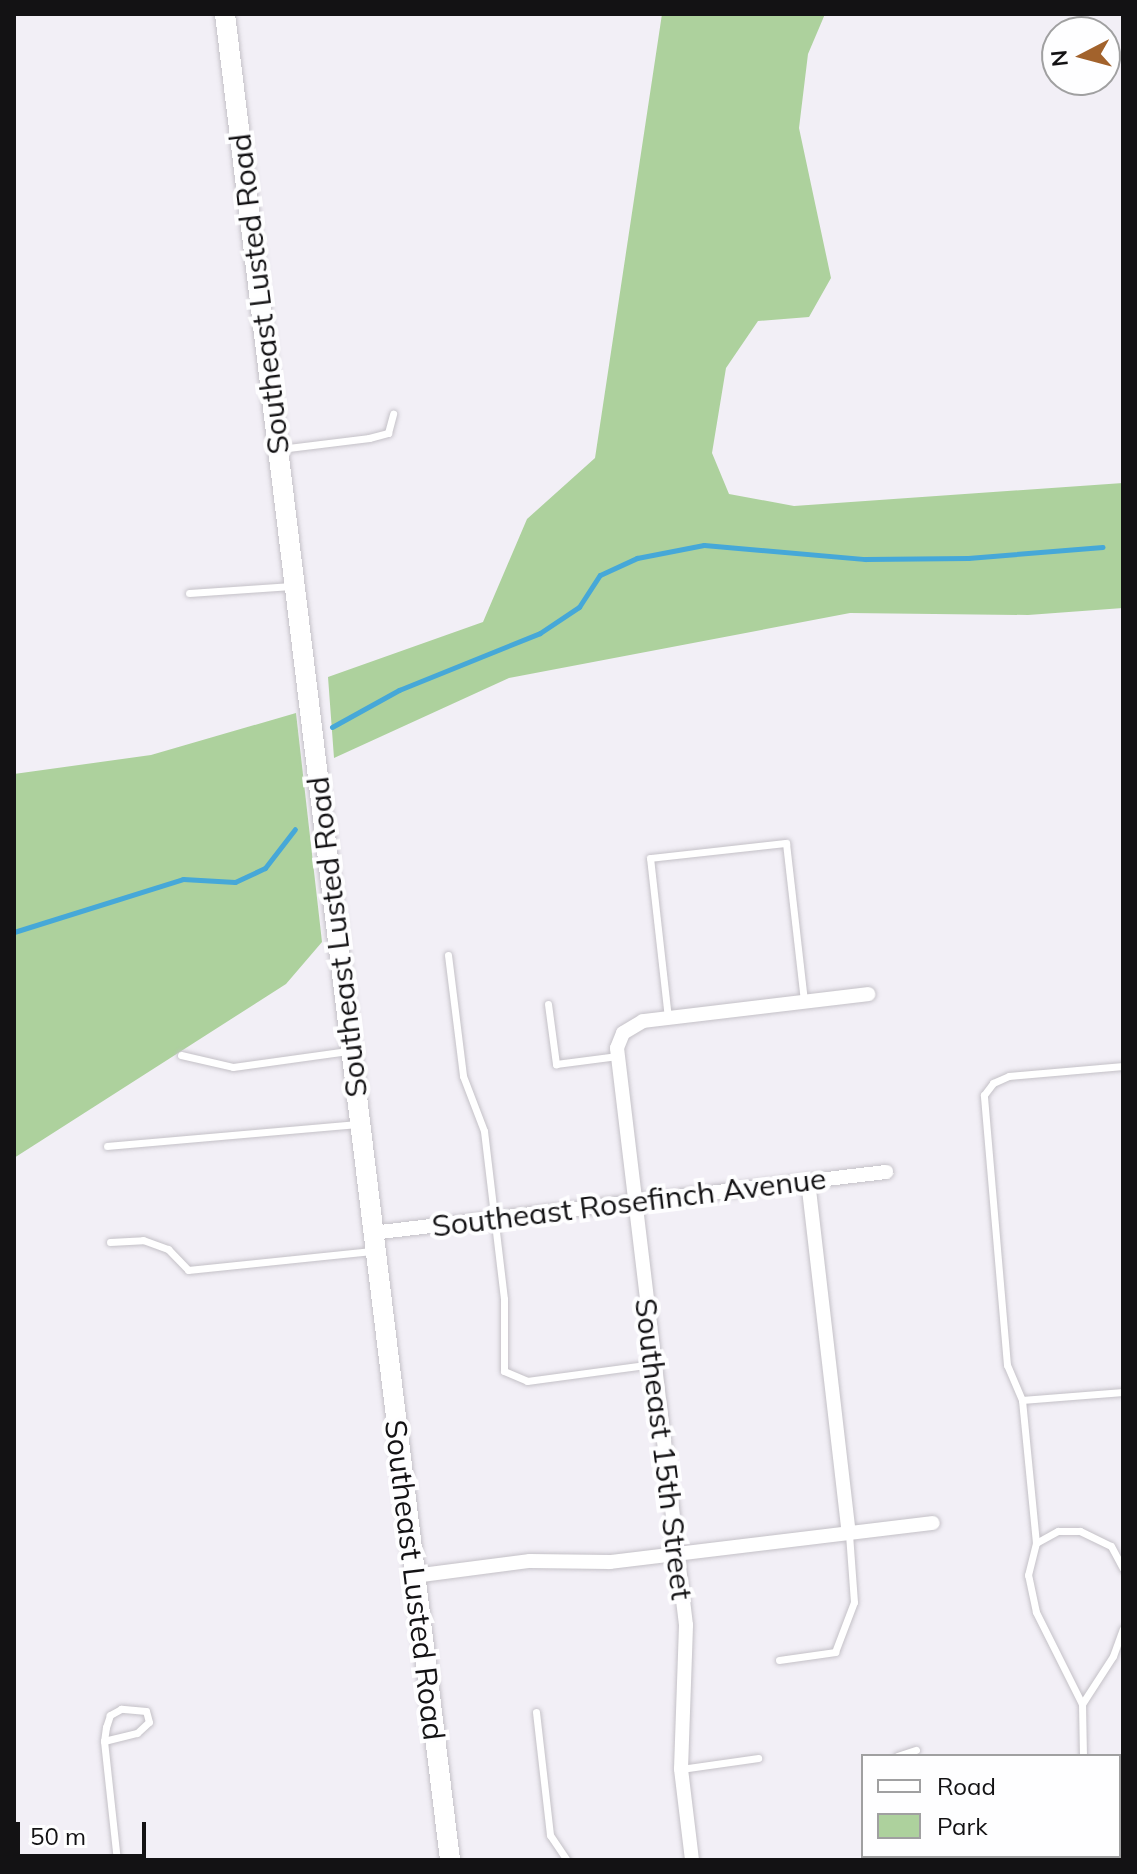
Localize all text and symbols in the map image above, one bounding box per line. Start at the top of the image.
north arrow [1041,16,1121,96]
text: N [1044,49,1074,68]
street label: Southeast Lusted Road [221,132,297,456]
street label: Southeast Lusted Road [299,775,375,1099]
street label: Southeast Rosefinch Avenue [430,1160,828,1244]
street label: Southeast 15th Street [628,1296,700,1602]
street label: Southeast Lusted Road [377,1418,453,1742]
legend [861,1754,1121,1858]
text: Road [937,1771,996,1801]
scale bar [20,1806,150,1856]
text: Park [937,1811,988,1841]
text: 50 m [30,1821,86,1851]

